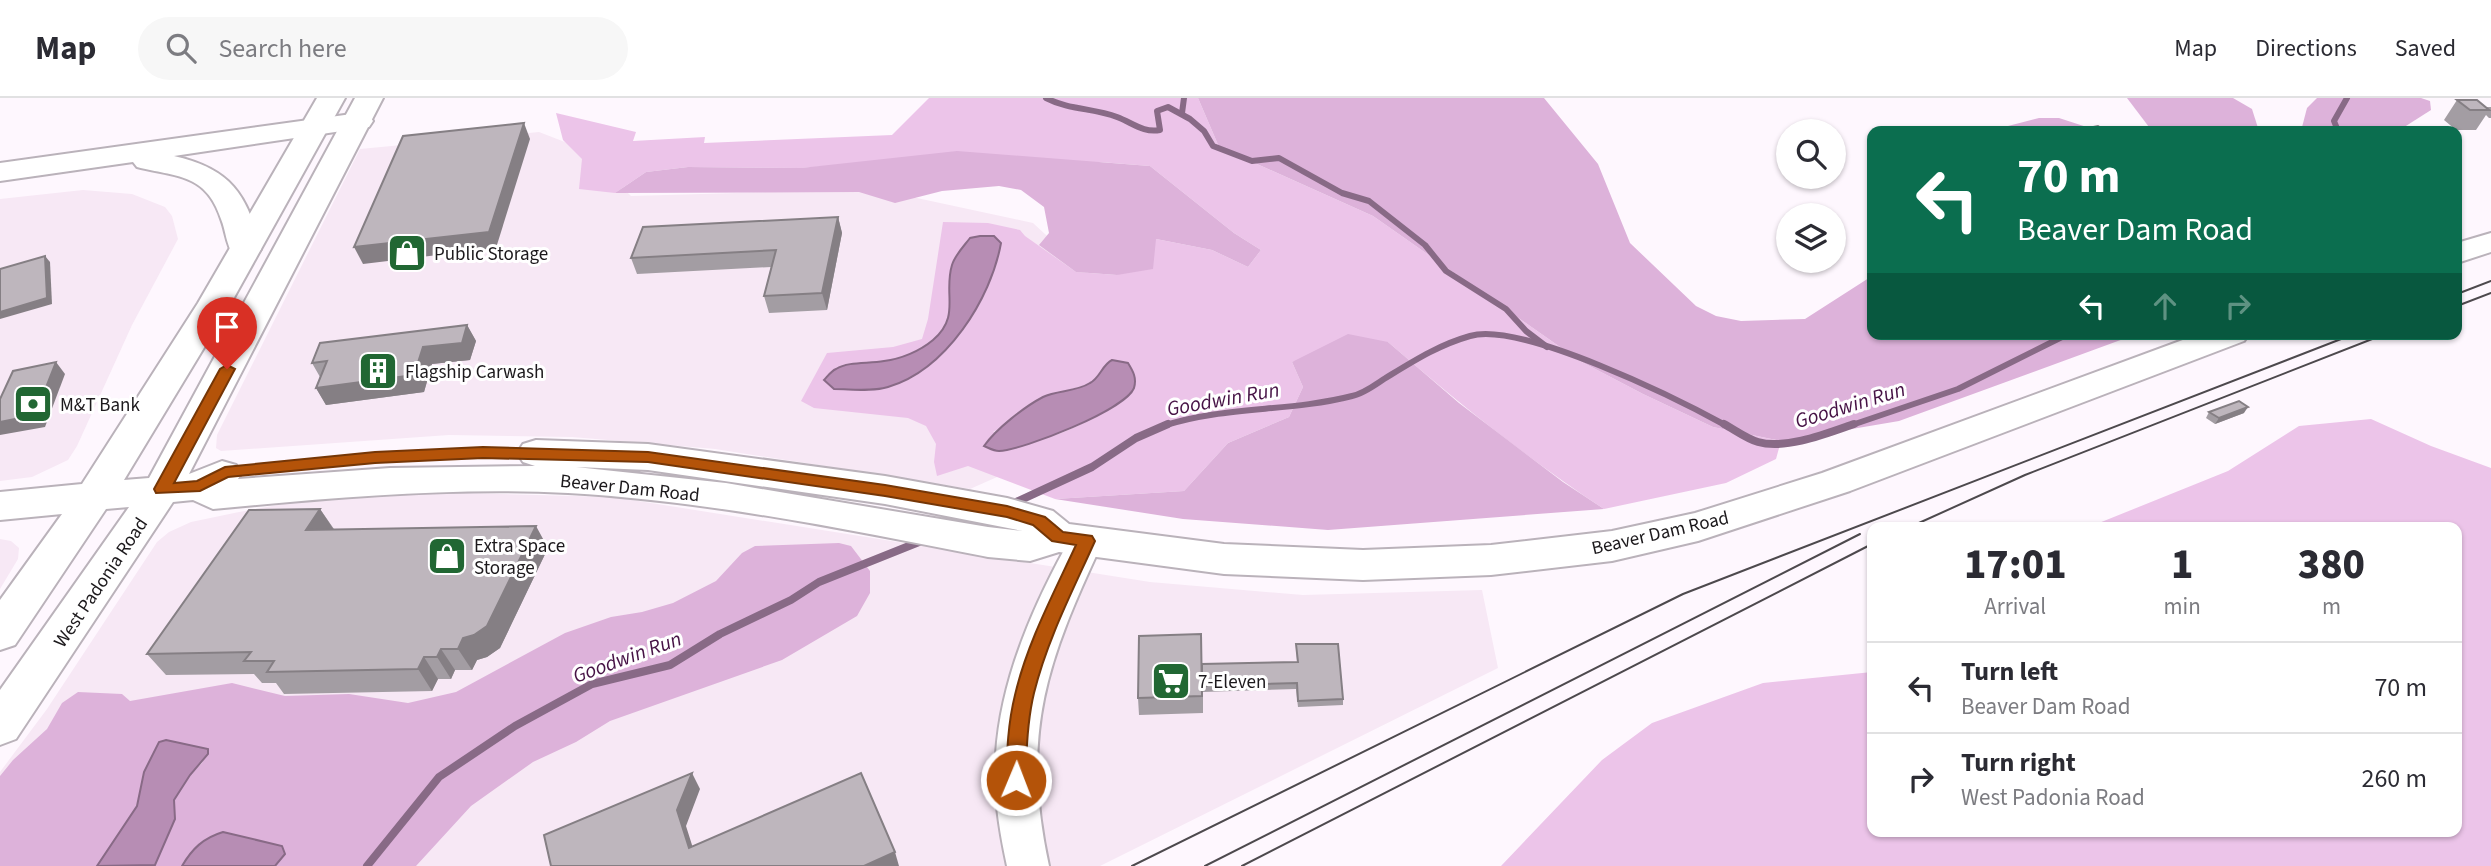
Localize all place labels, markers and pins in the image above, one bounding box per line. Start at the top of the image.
shop icon: Public Storage [386,232,428,274]
place label: Public Storage [434,241,548,268]
pin [197,297,257,369]
building icon: Flagship Carwash [357,350,399,392]
place label: Flagship Carwash [405,359,544,386]
bank icon: M&T Bank [12,383,54,425]
place label: M&T Bank [60,392,141,419]
place label: Extra Space Storage [474,533,565,582]
shop icon: Extra Space Storage [426,535,468,577]
supermarket icon: 7-Eleven [1150,660,1192,702]
place label: 7-Eleven [1198,669,1266,696]

